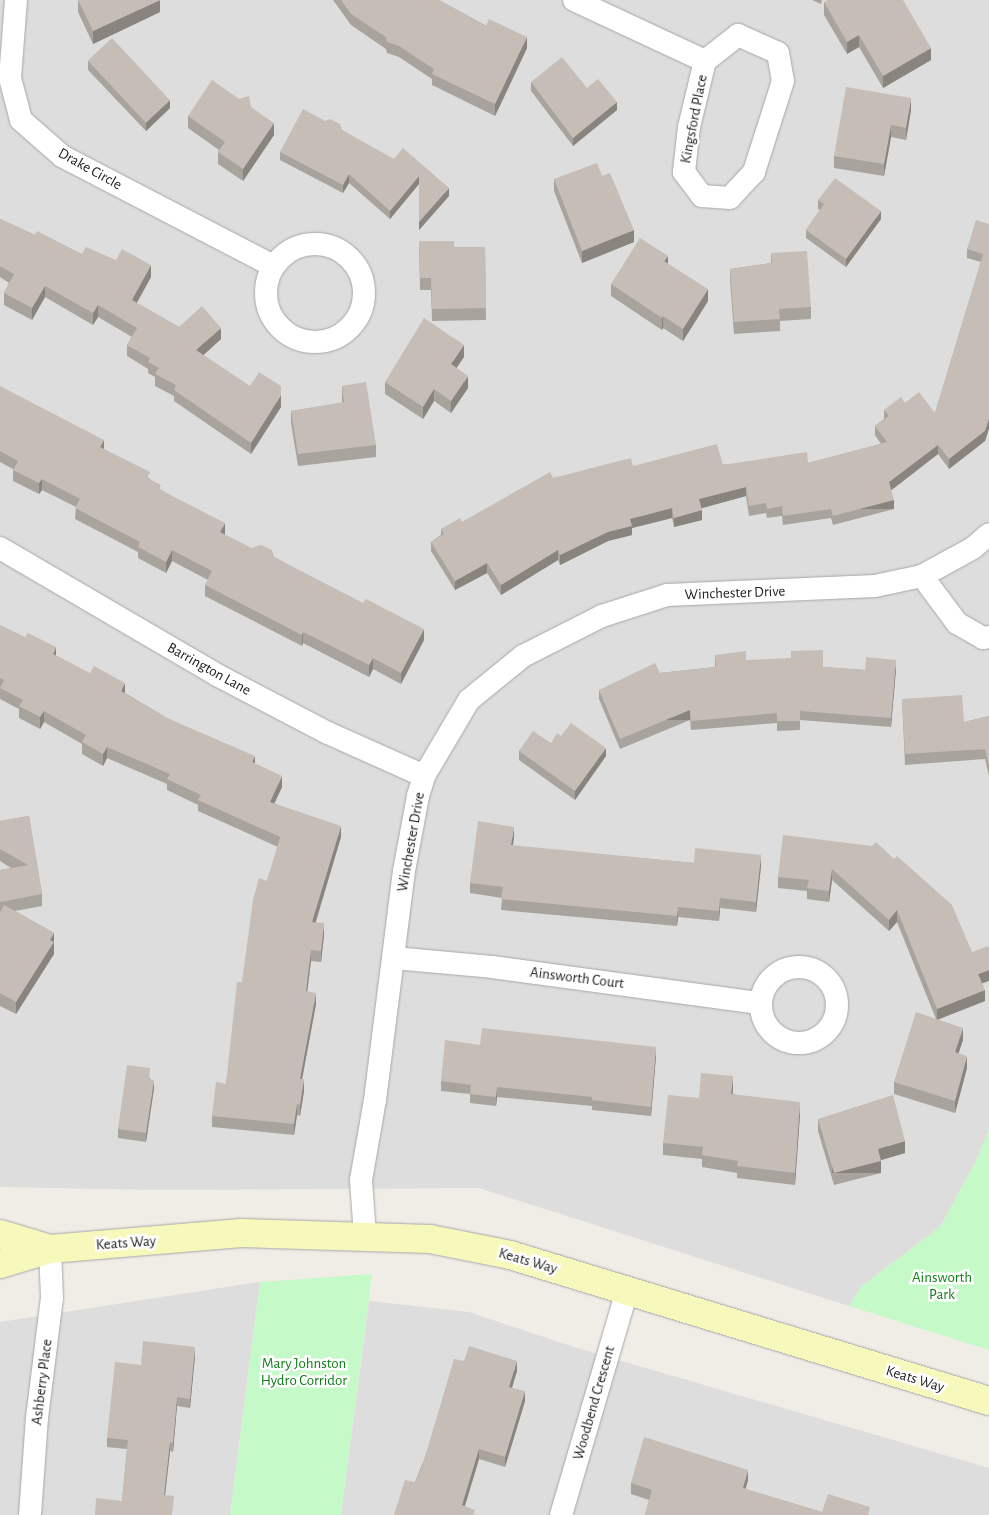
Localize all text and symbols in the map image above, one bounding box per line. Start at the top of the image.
street label: Kingsford Place [677,73,711,165]
street label: Drake Circle [55,144,125,194]
street label: Winchester Drive [684,582,786,604]
street label: Barrington Lane [164,639,254,699]
street label: Winchester Drive [393,791,429,893]
street label: Ainsworth Court [529,963,625,993]
street label: Keats Way [95,1232,157,1254]
street label: Keats Way [497,1244,559,1278]
park label: Ainsworth Park [912,1268,972,1303]
street label: Ashberry Place [28,1338,56,1426]
street label: Woodbend Crescent [569,1344,619,1462]
park label: Mary Johnston Hydro Corridor [261,1354,347,1389]
street label: Keats Way [884,1362,946,1396]

